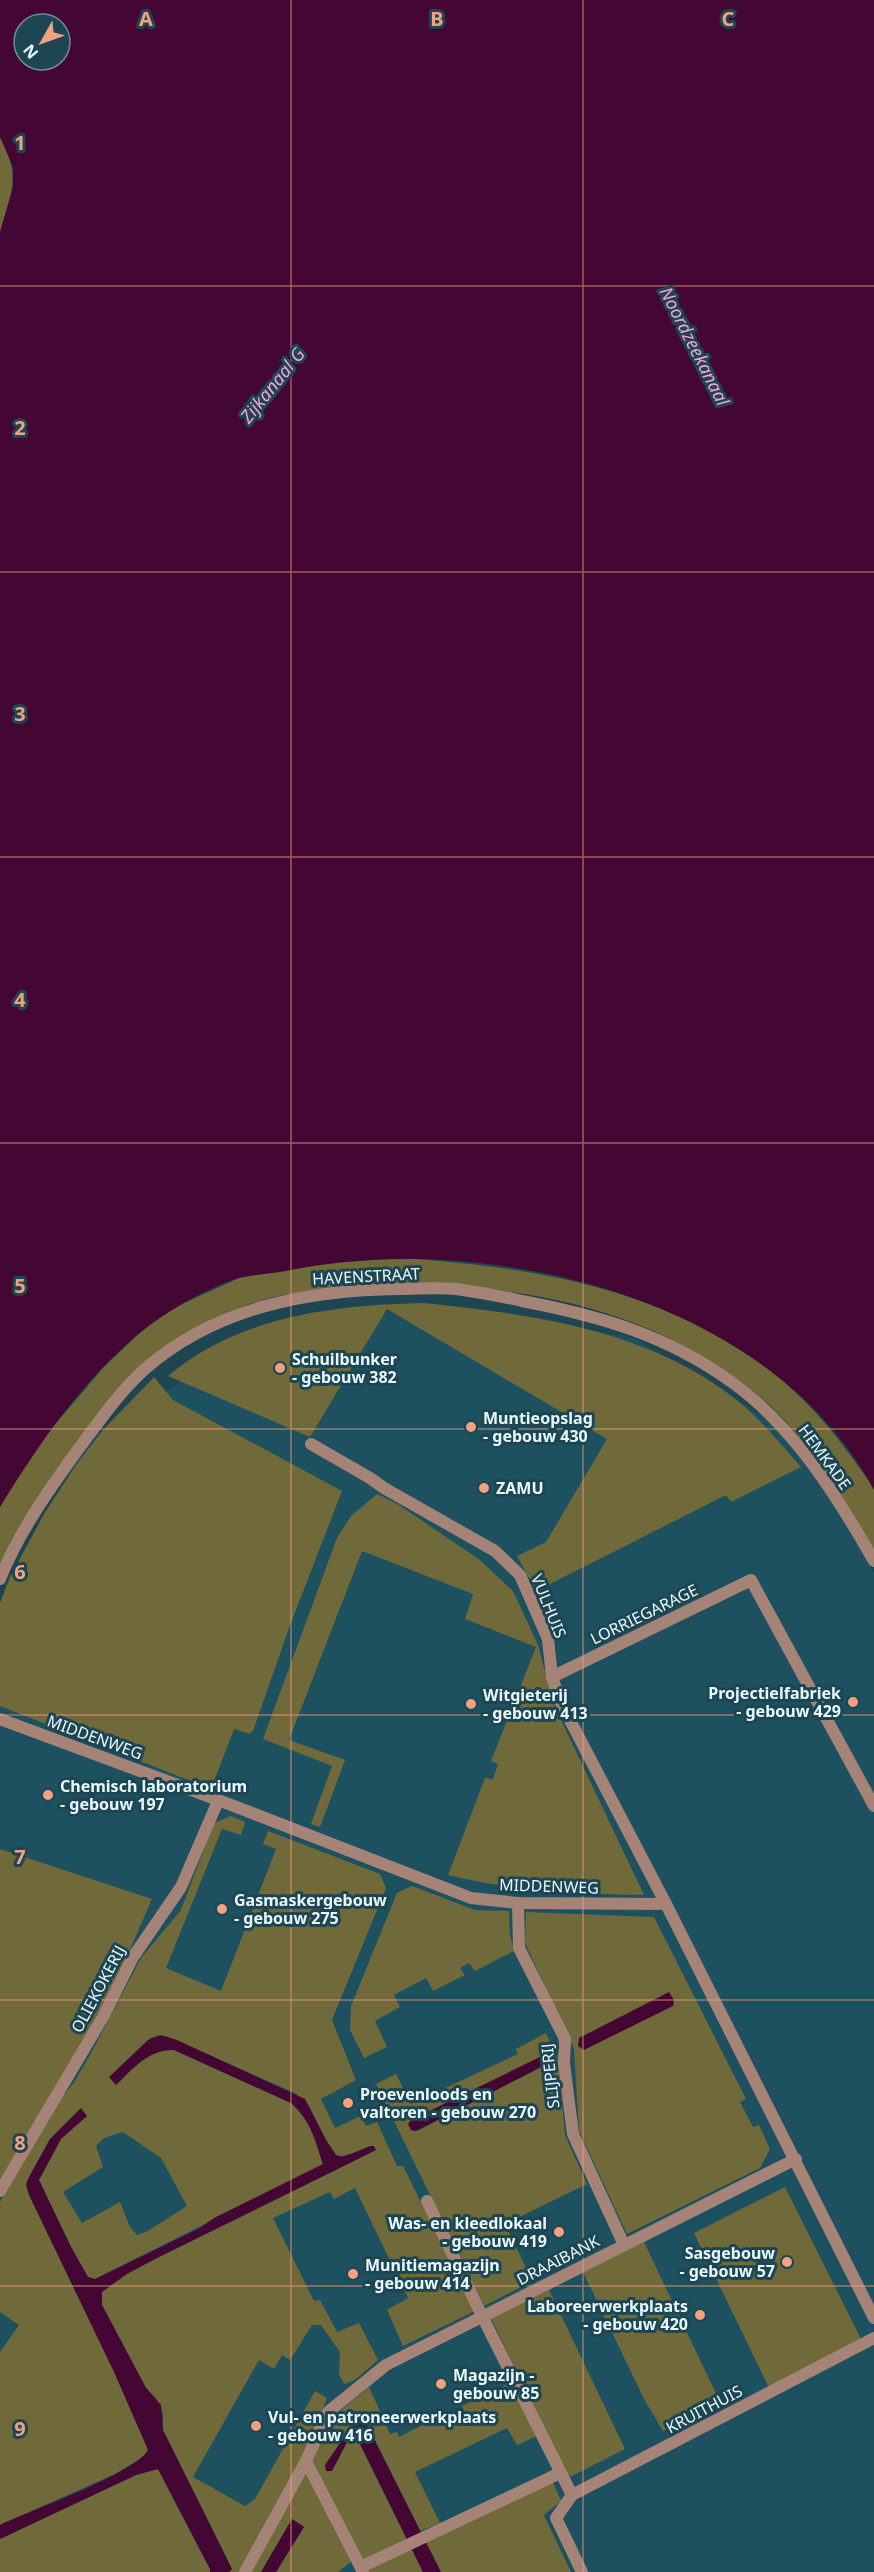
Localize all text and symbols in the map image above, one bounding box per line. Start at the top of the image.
text: A [139,5,153,32]
text: B [430,5,444,32]
text: C [722,5,735,32]
north arrow [12,12,72,72]
text: N [18,40,43,64]
text: 1 [14,129,26,156]
water label: Noordzeekanaal [655,282,736,410]
water label: Zijkanaal G [234,342,310,428]
text: 2 [14,414,26,441]
text: 3 [14,700,26,727]
text: 4 [14,986,26,1013]
street label: HAVENSTRAAT [312,1262,421,1290]
text: 5 [14,1272,26,1299]
place label: Schuilbunker - gebouw 382 [292,1348,397,1388]
marker: Schuilbunker - gebouw 382 [273,1361,287,1375]
place label: Muntieopslag - gebouw 430 [483,1407,593,1447]
marker: Muntieopslag - gebouw 430 [464,1420,478,1434]
street label: HEMKADE [794,1420,856,1494]
place label: ZAMU [496,1477,544,1499]
marker: ZAMU [477,1481,491,1495]
text: 6 [14,1558,26,1585]
street label: VULHUIS [526,1571,572,1642]
street label: LORRIEGARAGE [587,1578,701,1650]
place label: Projectielfabriek - gebouw 429 [708,1682,841,1722]
place label: Witgieterij - gebouw 413 [483,1684,588,1724]
marker: Projectielfabriek - gebouw 429 [846,1695,860,1709]
marker: Witgieterij - gebouw 413 [464,1697,478,1711]
street label: MIDDENWEG [44,1710,146,1764]
place label: Chemisch laboratorium - gebouw 197 [60,1775,247,1815]
marker: Chemisch laboratorium - gebouw 197 [41,1788,55,1802]
text: 7 [14,1843,26,1870]
street label: MIDDENWEG [499,1873,599,1899]
place label: Gasmaskergebouw - gebouw 275 [234,1889,387,1929]
marker: Gasmaskergebouw - gebouw 275 [215,1902,229,1916]
street label: OLIEKOKERIJ [66,1942,130,2036]
street label: SLIJPERIJ [536,2042,564,2110]
place label: Proevenloods en valtoren - gebouw 270 [360,2083,536,2123]
marker: Proevenloods en valtoren - gebouw 270 [341,2096,355,2110]
text: 8 [14,2129,26,2156]
place label: Was- en kleedlokaal - gebouw 419 [388,2212,547,2252]
marker: Was- en kleedlokaal - gebouw 419 [552,2225,566,2239]
street label: DRAAIBANK [513,2230,603,2290]
place label: Sasgebouw - gebouw 57 [679,2242,775,2282]
place label: Munitiemagazijn - gebouw 414 [365,2254,500,2294]
marker: Sasgebouw - gebouw 57 [780,2255,794,2269]
marker: Munitiemagazijn - gebouw 414 [346,2267,360,2281]
place label: Laboreerwerkplaats - gebouw 420 [527,2295,688,2335]
marker: Laboreerwerkplaats - gebouw 420 [693,2308,707,2322]
place label: Magazijn - gebouw 85 [453,2364,539,2404]
marker: Magazijn - gebouw 85 [434,2377,448,2391]
street label: KRUITHUIS [662,2380,746,2438]
place label: Vul- en patroneerwerkplaats - gebouw 416 [268,2406,496,2446]
text: 9 [14,2415,26,2442]
marker: Vul- en patroneerwerkplaats - gebouw 416 [249,2419,263,2433]

